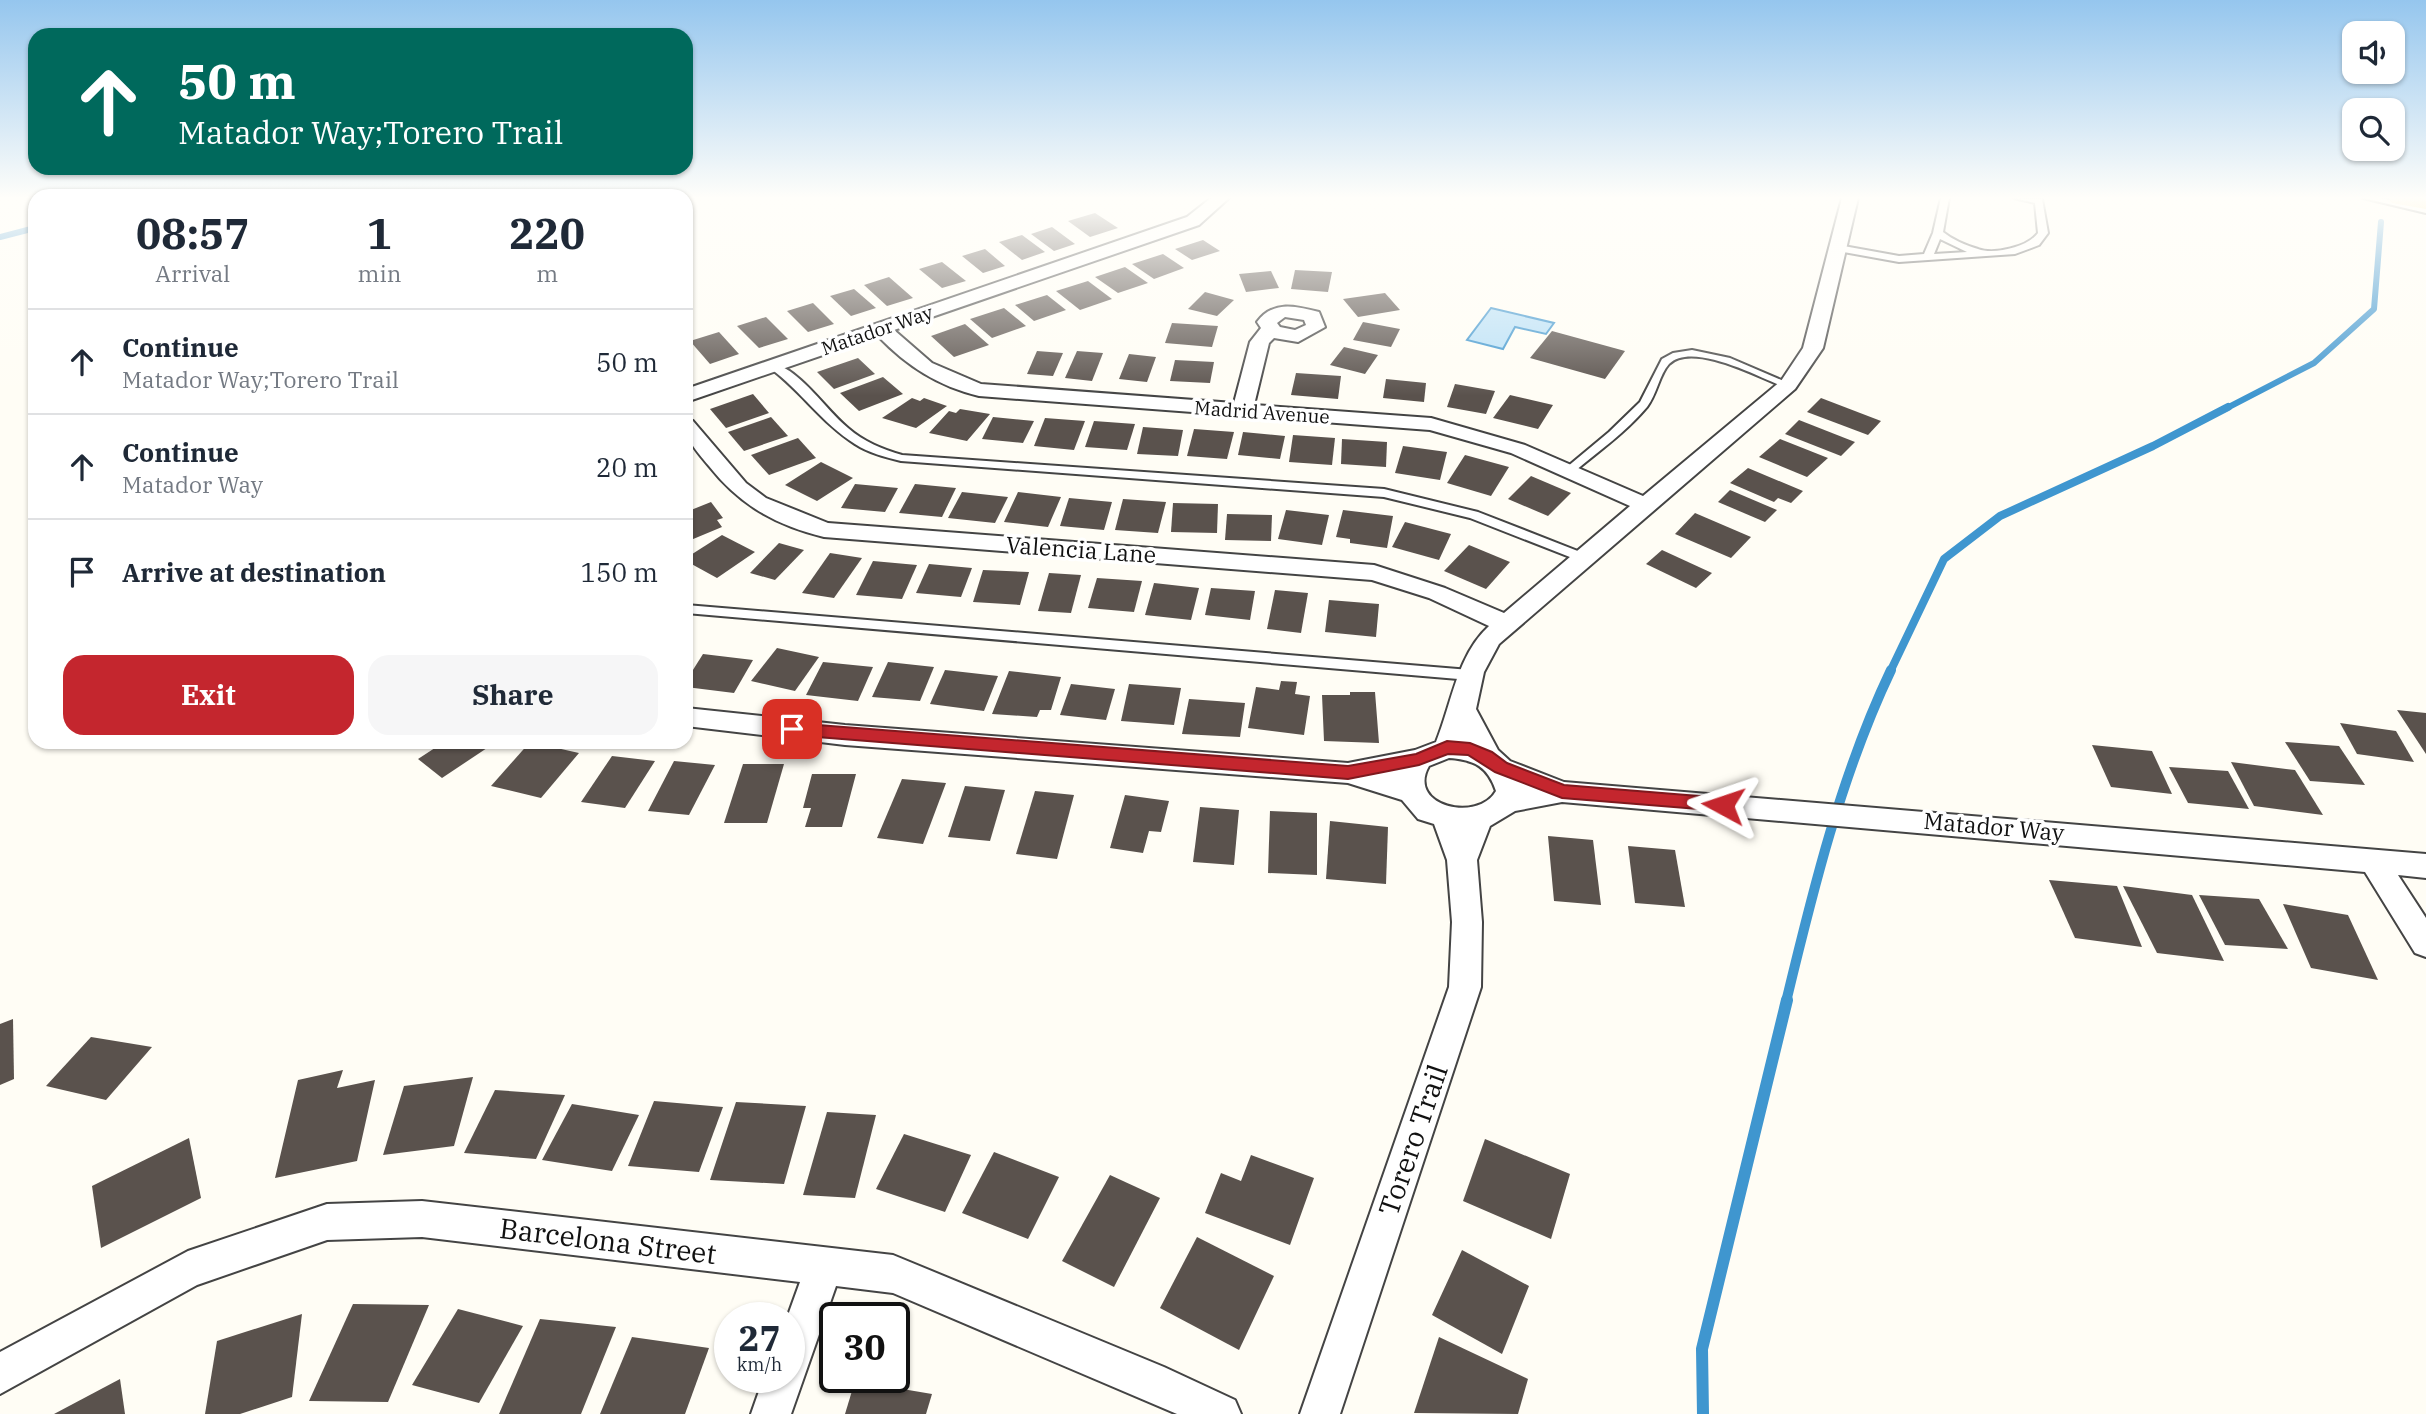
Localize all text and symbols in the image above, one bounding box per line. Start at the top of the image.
map controls [2342,21,2405,161]
button: sound [2342,21,2405,84]
text: 50 m [178,49,296,112]
icon: ahead [63,56,154,147]
button: search [2342,98,2405,161]
text: Matador Way;Torero Trail [178,111,563,153]
text: 08:57 [136,206,250,261]
text: 1 [367,206,392,261]
text: 220 [509,206,585,261]
text: Arrival [155,258,230,288]
text: min [358,258,401,288]
text: m [536,258,558,288]
street label: Matador Way [818,299,937,360]
text: Continue [122,330,239,364]
icon: ahead [63,343,101,381]
text: 50 m [596,345,658,379]
text: Matador Way;Torero Trail [122,364,399,394]
street label: Madrid Avenue [1194,395,1330,429]
text: Continue [122,435,239,469]
icon: ahead [63,448,101,486]
text: 20 m [596,450,658,484]
text: Matador Way [122,469,263,499]
street label: Valencia Lane [1005,529,1157,569]
icon: arrive [63,553,101,591]
text: Arrive at destination [122,555,386,589]
text: 150 m [580,555,658,589]
button: Exit [63,655,354,735]
button: Share [368,655,658,735]
pin [762,699,822,759]
icon: arrive [773,710,811,748]
position arrow [1686,768,1760,842]
street label: Matador Way [1923,805,2066,847]
street label: Torero Trail [1369,1059,1456,1220]
street label: Barcelona Street [498,1209,719,1272]
speed limit sign: 30 [819,1302,910,1393]
text: 27 [738,1315,781,1361]
text: km/h [737,1353,782,1376]

